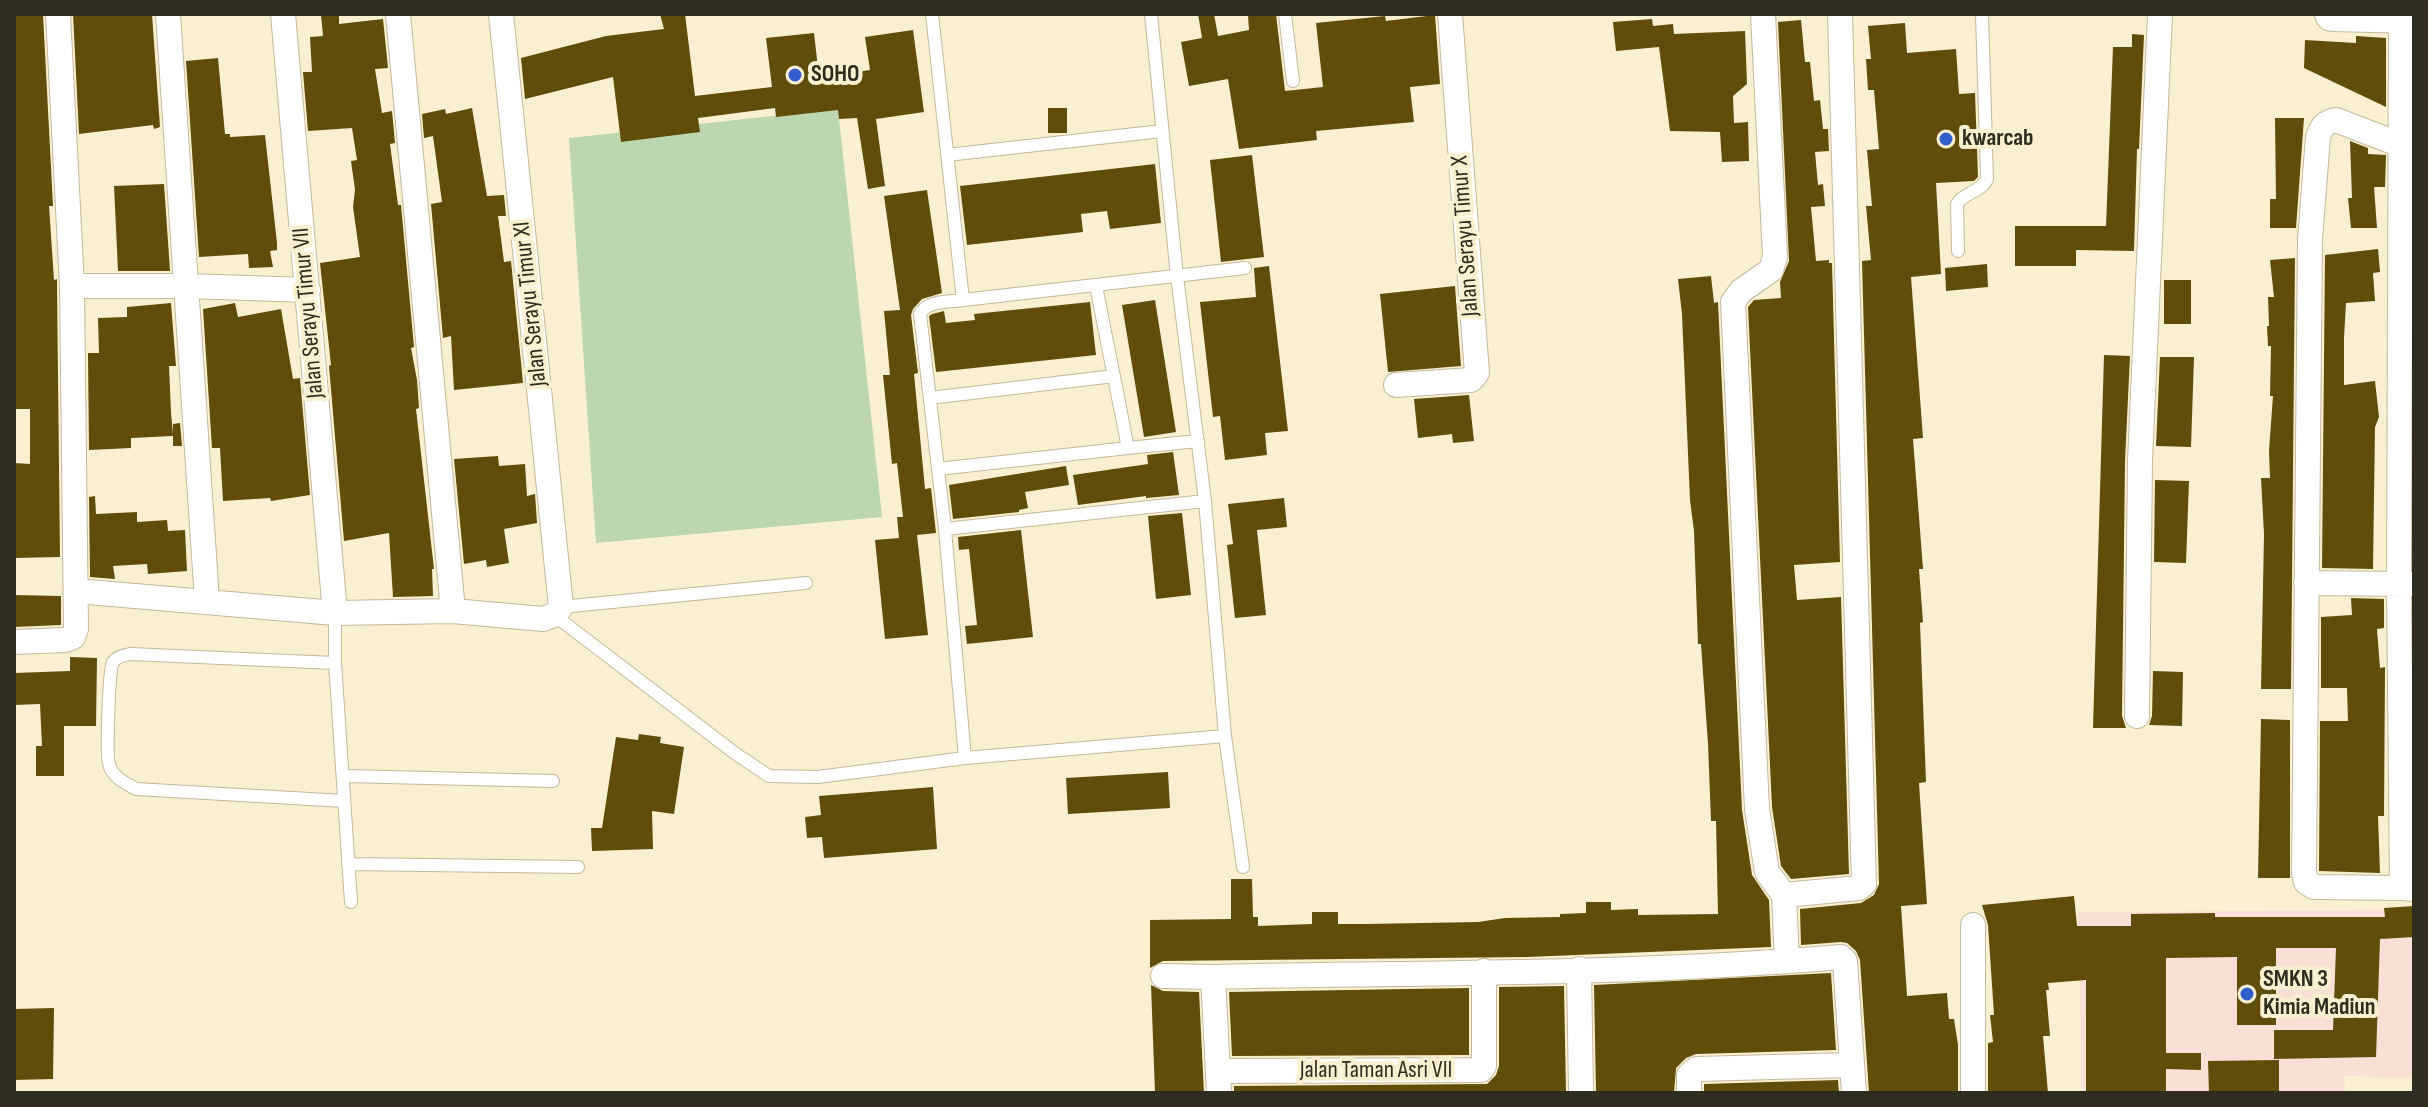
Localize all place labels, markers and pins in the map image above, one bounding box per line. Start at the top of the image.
place label: SOHO [811,61,860,89]
marker: SOHO [786,66,804,84]
place label: kwarcab [1962,125,2034,153]
marker: kwarcab [1937,130,1955,148]
place label: SMKN 3 Kimia Madiun [2263,966,2376,1022]
marker: SMKN 3 Kimia Madiun [2238,985,2256,1003]

